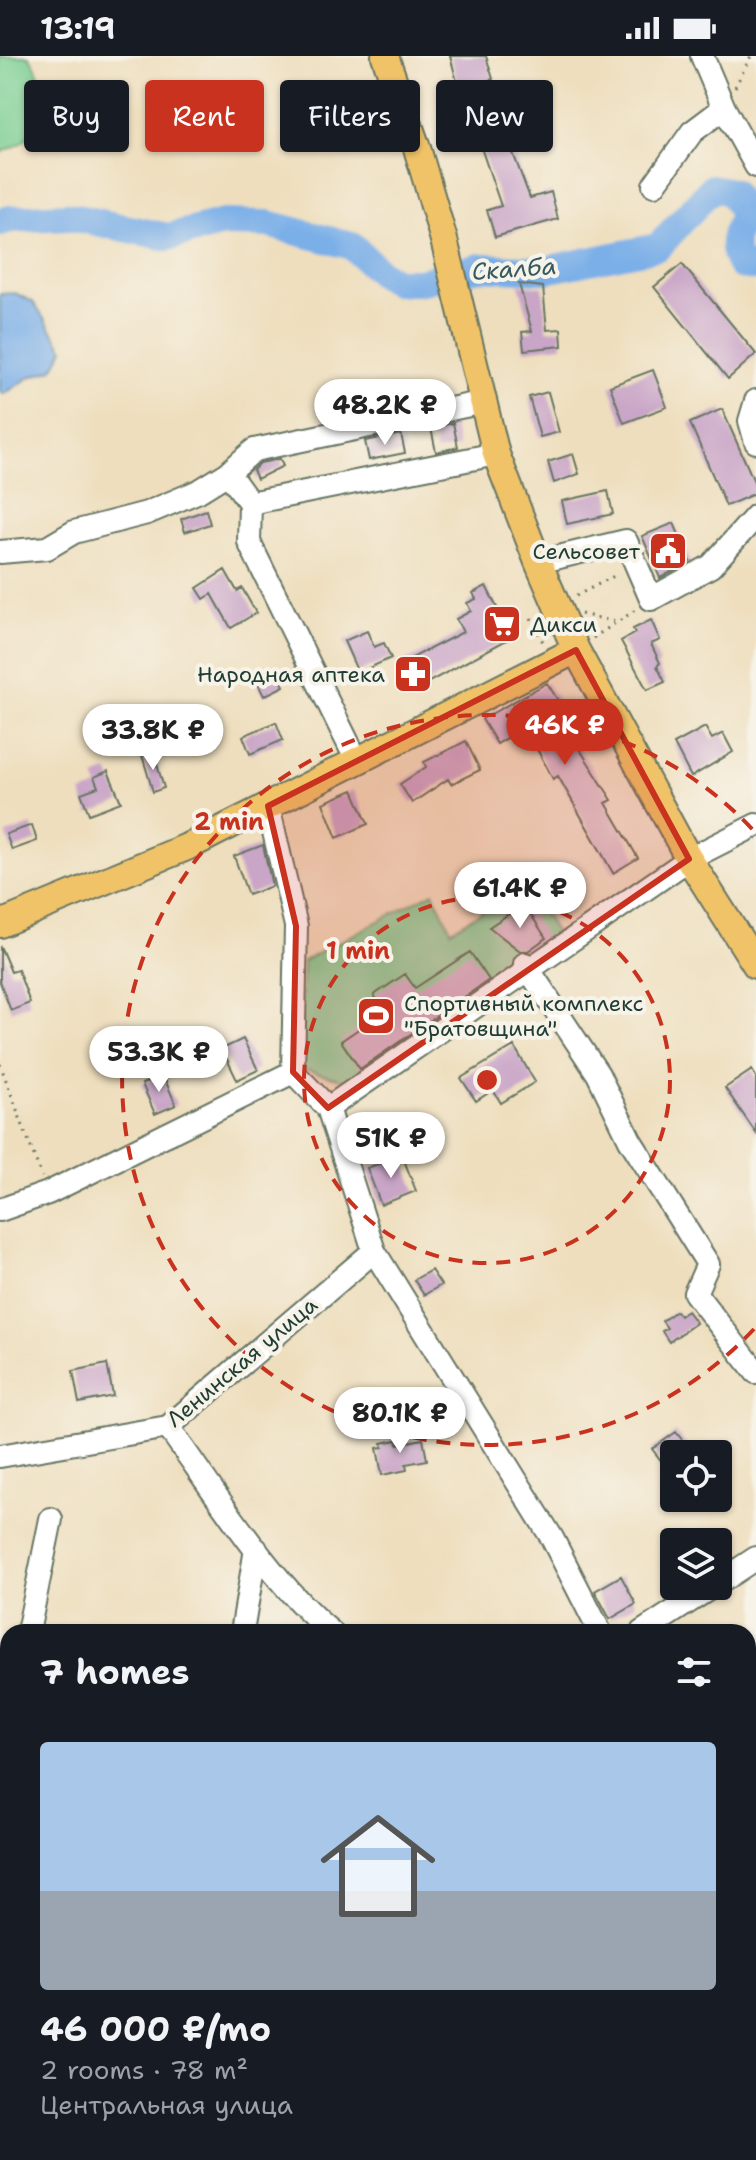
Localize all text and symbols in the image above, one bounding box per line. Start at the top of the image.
text: 13:19 [40,8,115,49]
chip: Buy [24,80,129,152]
chip: Rent [145,80,264,152]
chip: Filters [280,80,420,152]
chip: New [436,80,553,152]
water label: Скалба [471,250,557,288]
pin: 48.2K ₽ [311,379,459,447]
text: 48.2K ₽ [332,387,438,422]
public building icon: Сельсовет [647,530,689,572]
place label: Сельсовет [533,537,641,566]
supermarket icon: Дикси [481,603,523,645]
place label: Дикси [530,610,597,639]
pharmacy icon: Народная аптека [392,653,434,695]
place label: Народная аптека [197,660,385,689]
pin: 46K ₽ [509,699,621,767]
pin: 33.8K ₽ [79,704,227,772]
text: 46K ₽ [524,707,606,742]
text: 33.8K ₽ [100,712,206,747]
text: 2 min [194,806,264,838]
pin: 61.4K ₽ [446,862,594,930]
text: 61.4K ₽ [472,870,568,905]
text: 1 min [326,935,390,967]
place label: Спортивный комплекс "Братовщина" [404,989,643,1043]
sports icon: Спортивный комплекс "Братовщина" [355,995,397,1037]
pin: 53.3K ₽ [85,1026,233,1094]
text: 53.3K ₽ [107,1034,211,1069]
centre of rings [473,1066,501,1094]
pin: 51K ₽ [335,1112,447,1180]
text: 51K ₽ [355,1120,427,1155]
street label: Ленинская улица [160,1290,324,1434]
pin: 80.1K ₽ [326,1387,474,1455]
text: 80.1K ₽ [352,1395,448,1430]
map controls [660,1440,732,1600]
button: locate [660,1440,732,1512]
button: layers [660,1528,732,1600]
text: 7 homes [40,1649,189,1695]
icon: filters [672,1650,716,1694]
icon: home [306,1794,450,1938]
text: 46 000 ₽/mo [40,2006,271,2052]
text: 2 rooms · 78 m² [40,2052,248,2087]
text: Центральная улица [40,2087,293,2122]

